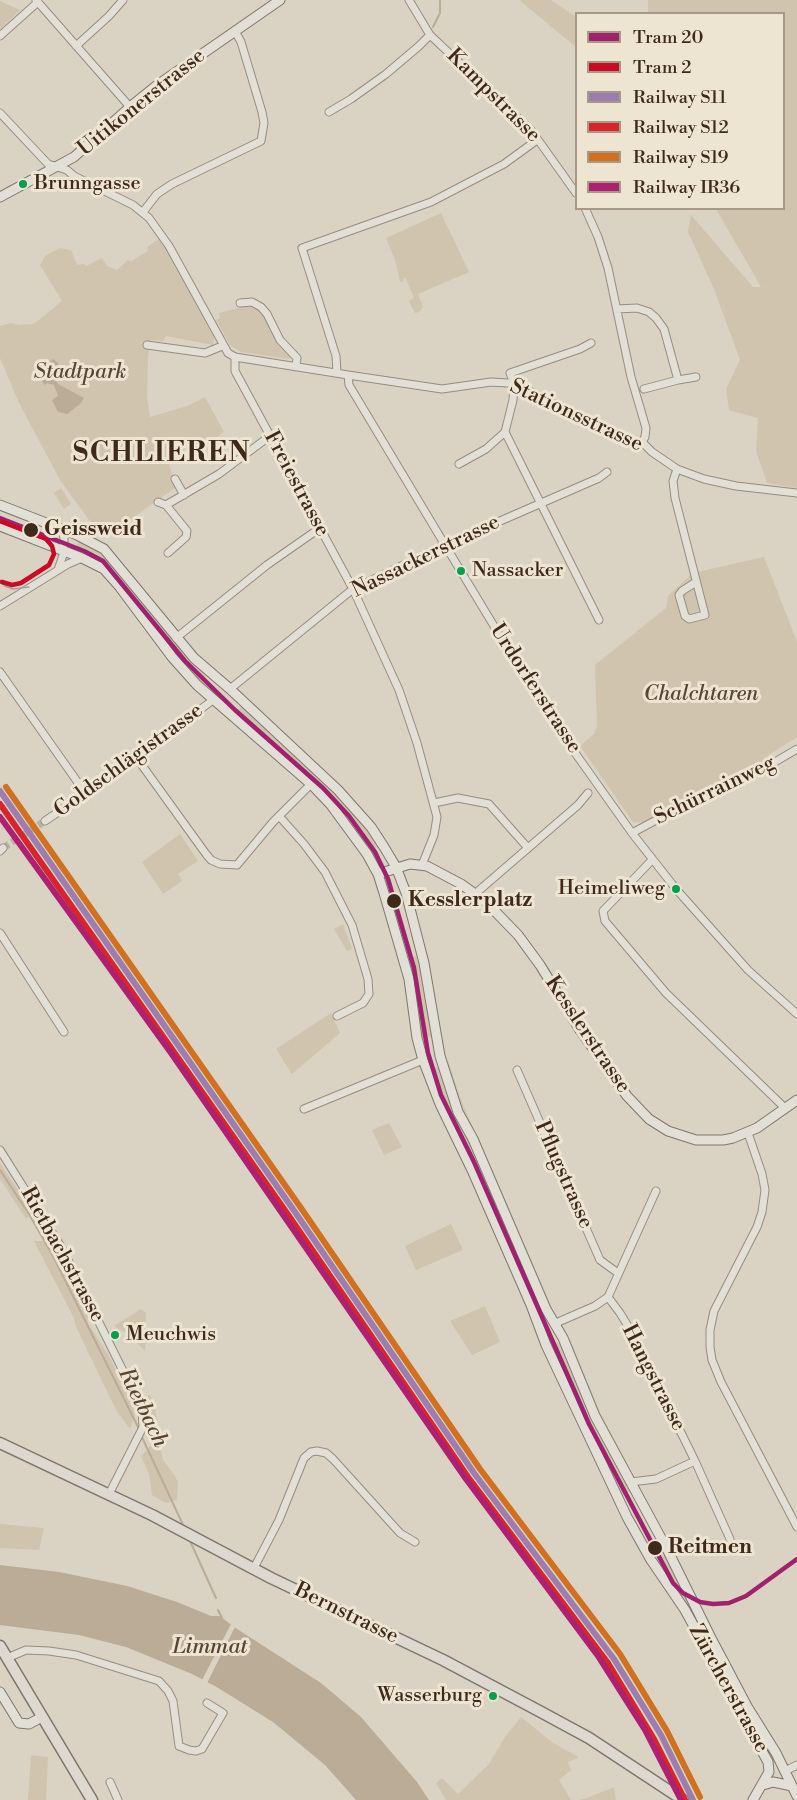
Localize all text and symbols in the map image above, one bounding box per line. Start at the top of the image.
legend [575,12,785,210]
text: Tram 20 [633,26,703,49]
street label: Uitikonerstrasse [73,44,211,162]
street label: Kampstrasse [441,44,545,148]
text: Tram 2 [633,56,691,79]
text: Railway S11 [633,86,727,109]
text: Railway S12 [633,116,729,139]
text: Railway S19 [633,146,729,169]
place label: Brunngasse [34,172,141,196]
text: Railway IR36 [633,176,740,199]
marker: Brunngasse [17,178,29,190]
park label: Stadtpark [34,360,126,386]
street label: Stationsstrasse [506,374,646,458]
street label: Freiestrasse [258,427,334,541]
district label: SCHLIEREN [73,439,251,471]
street label: Nassackerstrasse [348,510,504,604]
place label: Geissweid [44,517,143,543]
marker: Geissweid [22,521,40,539]
place label: Nassacker [472,559,563,583]
marker: Nassacker [455,565,467,577]
street label: Urdorferstrasse [484,619,586,759]
park label: Chalchtaren [644,682,758,708]
street label: Goldschlägistrasse [50,699,208,823]
street label: Schürrainweg [650,751,780,831]
place label: Heimeliweg [558,877,665,901]
marker: Heimeliweg [670,883,682,895]
place label: Kesslerplatz [408,888,532,914]
marker: Kesslerplatz [385,892,403,910]
street label: Kesslerstrasse [539,972,635,1098]
street label: Pflugstrasse [528,1117,598,1233]
street label: Rietbachstrasse [14,1183,110,1327]
street label: Hangstrasse [615,1320,691,1436]
place label: Meuchwis [126,1323,216,1347]
marker: Meuchwis [109,1329,121,1341]
water label: Rietbach [111,1364,173,1452]
place label: Reitmen [668,1535,752,1561]
marker: Reitmen [646,1539,664,1557]
street label: Bernstrasse [290,1578,402,1650]
street label: Zürcherstrasse [682,1621,774,1757]
water label: Limmat [172,1635,248,1661]
place label: Wasserburg [377,1684,482,1708]
marker: Wasserburg [487,1690,499,1702]

